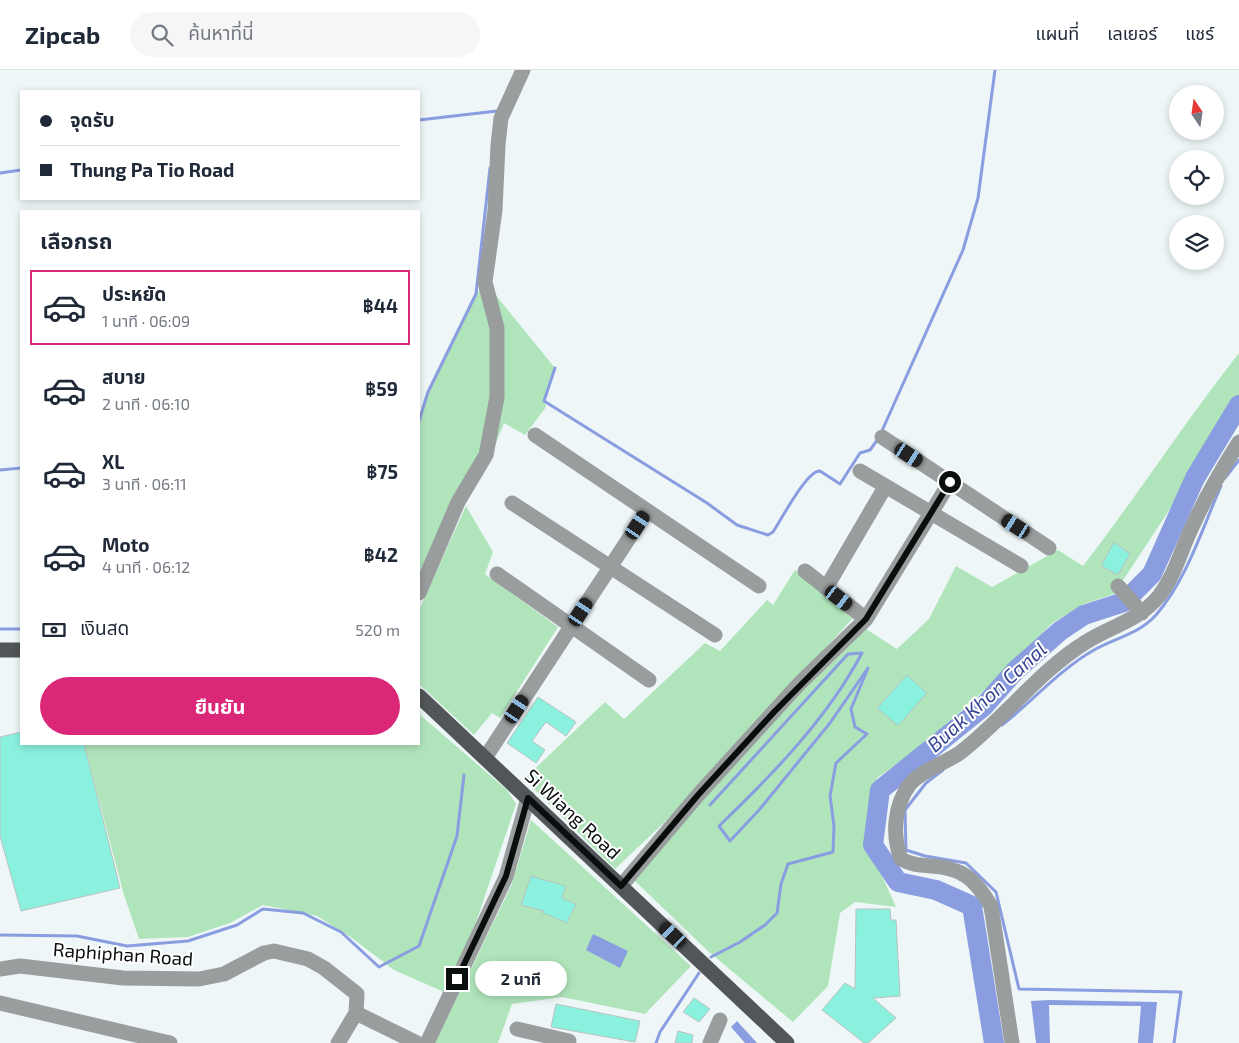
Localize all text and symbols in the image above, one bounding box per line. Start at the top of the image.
search box [130,12,480,57]
text: Zipcab [25,20,100,49]
icon: search [148,21,176,49]
text: ค้นหาที่นี่ [188,21,254,44]
text: แผนที่ [1035,22,1079,44]
text: เลเยอร์ [1107,22,1157,44]
text: แชร์ [1185,22,1214,44]
north arrow [1169,85,1224,140]
map controls [1169,85,1224,270]
text: จุดรับ [70,108,115,131]
button: locate [1169,150,1224,205]
text: Thung Pa Tio Road [70,158,234,181]
button: layers [1169,215,1224,270]
text: เลือกรถ [40,227,113,253]
text: ประหยัด [102,282,166,305]
icon: car [42,285,87,330]
text: ฿44 [363,294,398,317]
text: 1 นาที · 06:09 [102,311,190,330]
text: สบาย [102,365,146,388]
icon: car [42,368,87,413]
text: ฿59 [365,377,398,400]
text: 2 นาที · 06:10 [102,394,190,413]
car [892,441,925,469]
text: XL [102,450,124,473]
icon: car [42,451,87,496]
text: ฿75 [366,460,398,483]
route start [939,471,961,493]
text: 3 นาที · 06:11 [102,474,187,493]
car [623,508,652,542]
car [999,512,1032,540]
text: Moto [102,533,150,556]
icon: car [42,534,87,579]
text: ฿42 [364,543,398,566]
text: 4 นาที · 06:12 [102,557,190,576]
car [822,583,855,613]
car [566,595,595,629]
icon: cash [40,616,68,644]
text: เงินสด [80,616,129,639]
text: 520 m [355,620,400,639]
water label: Buak Khon Canal [922,636,1051,756]
button: ยืนยัน [40,677,400,735]
car [502,692,531,726]
street label: Si Wiang Road [521,764,626,864]
car [656,919,689,951]
street label: Raphiphan Road [52,937,194,970]
callout: 2 นาที [474,962,567,996]
route end [446,968,468,990]
text: 2 นาที [501,969,541,988]

